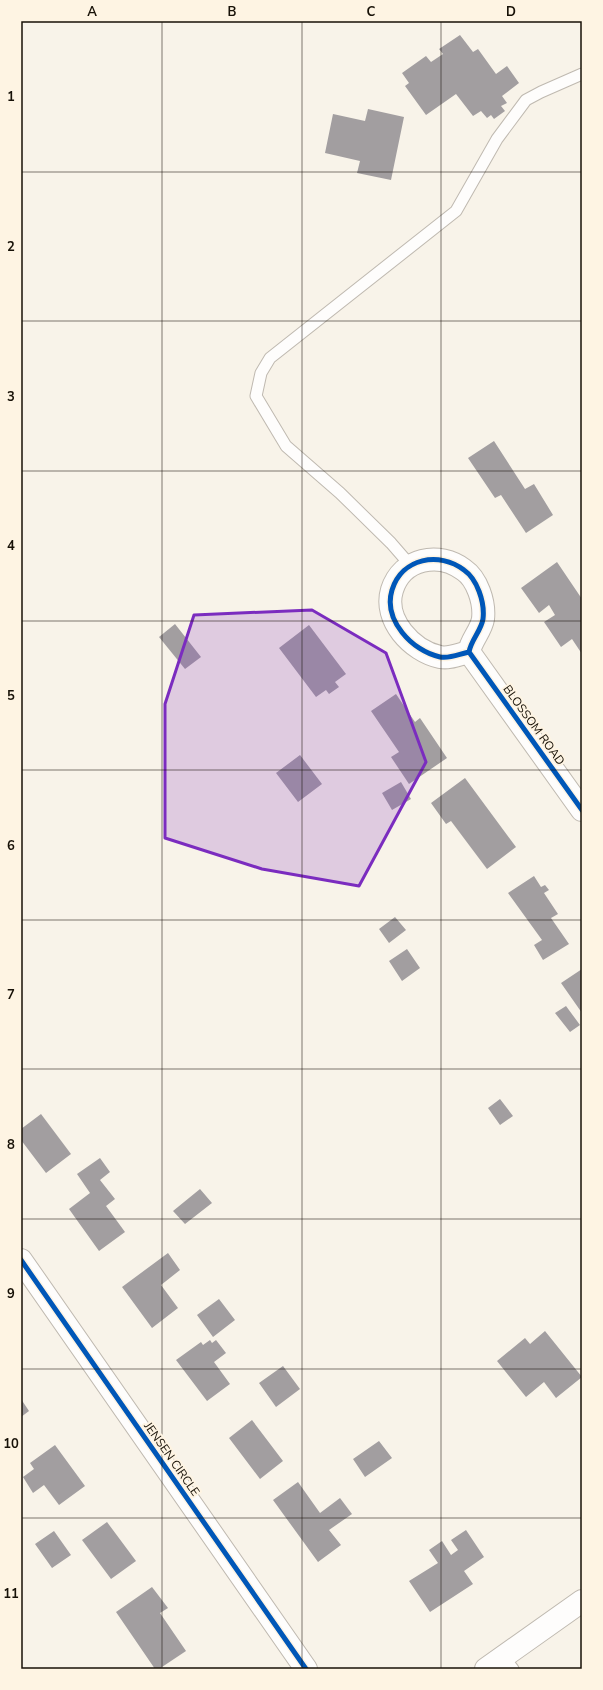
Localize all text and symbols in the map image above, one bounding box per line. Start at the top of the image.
text: A [87,3,97,21]
text: B [228,3,237,21]
text: C [367,3,376,21]
text: D [506,3,516,21]
text: 1 [7,88,15,106]
text: 2 [7,238,15,256]
text: 3 [7,388,15,406]
text: 4 [7,537,15,555]
street label: BLOSSOM ROAD [499,682,569,768]
text: 5 [7,687,15,705]
text: 6 [7,837,15,855]
text: 7 [7,986,15,1004]
text: 8 [7,1136,15,1154]
text: 9 [7,1285,15,1303]
street label: JENSEN CIRCLE [140,1418,203,1499]
text: 10 [3,1435,19,1453]
text: 11 [3,1585,19,1603]

